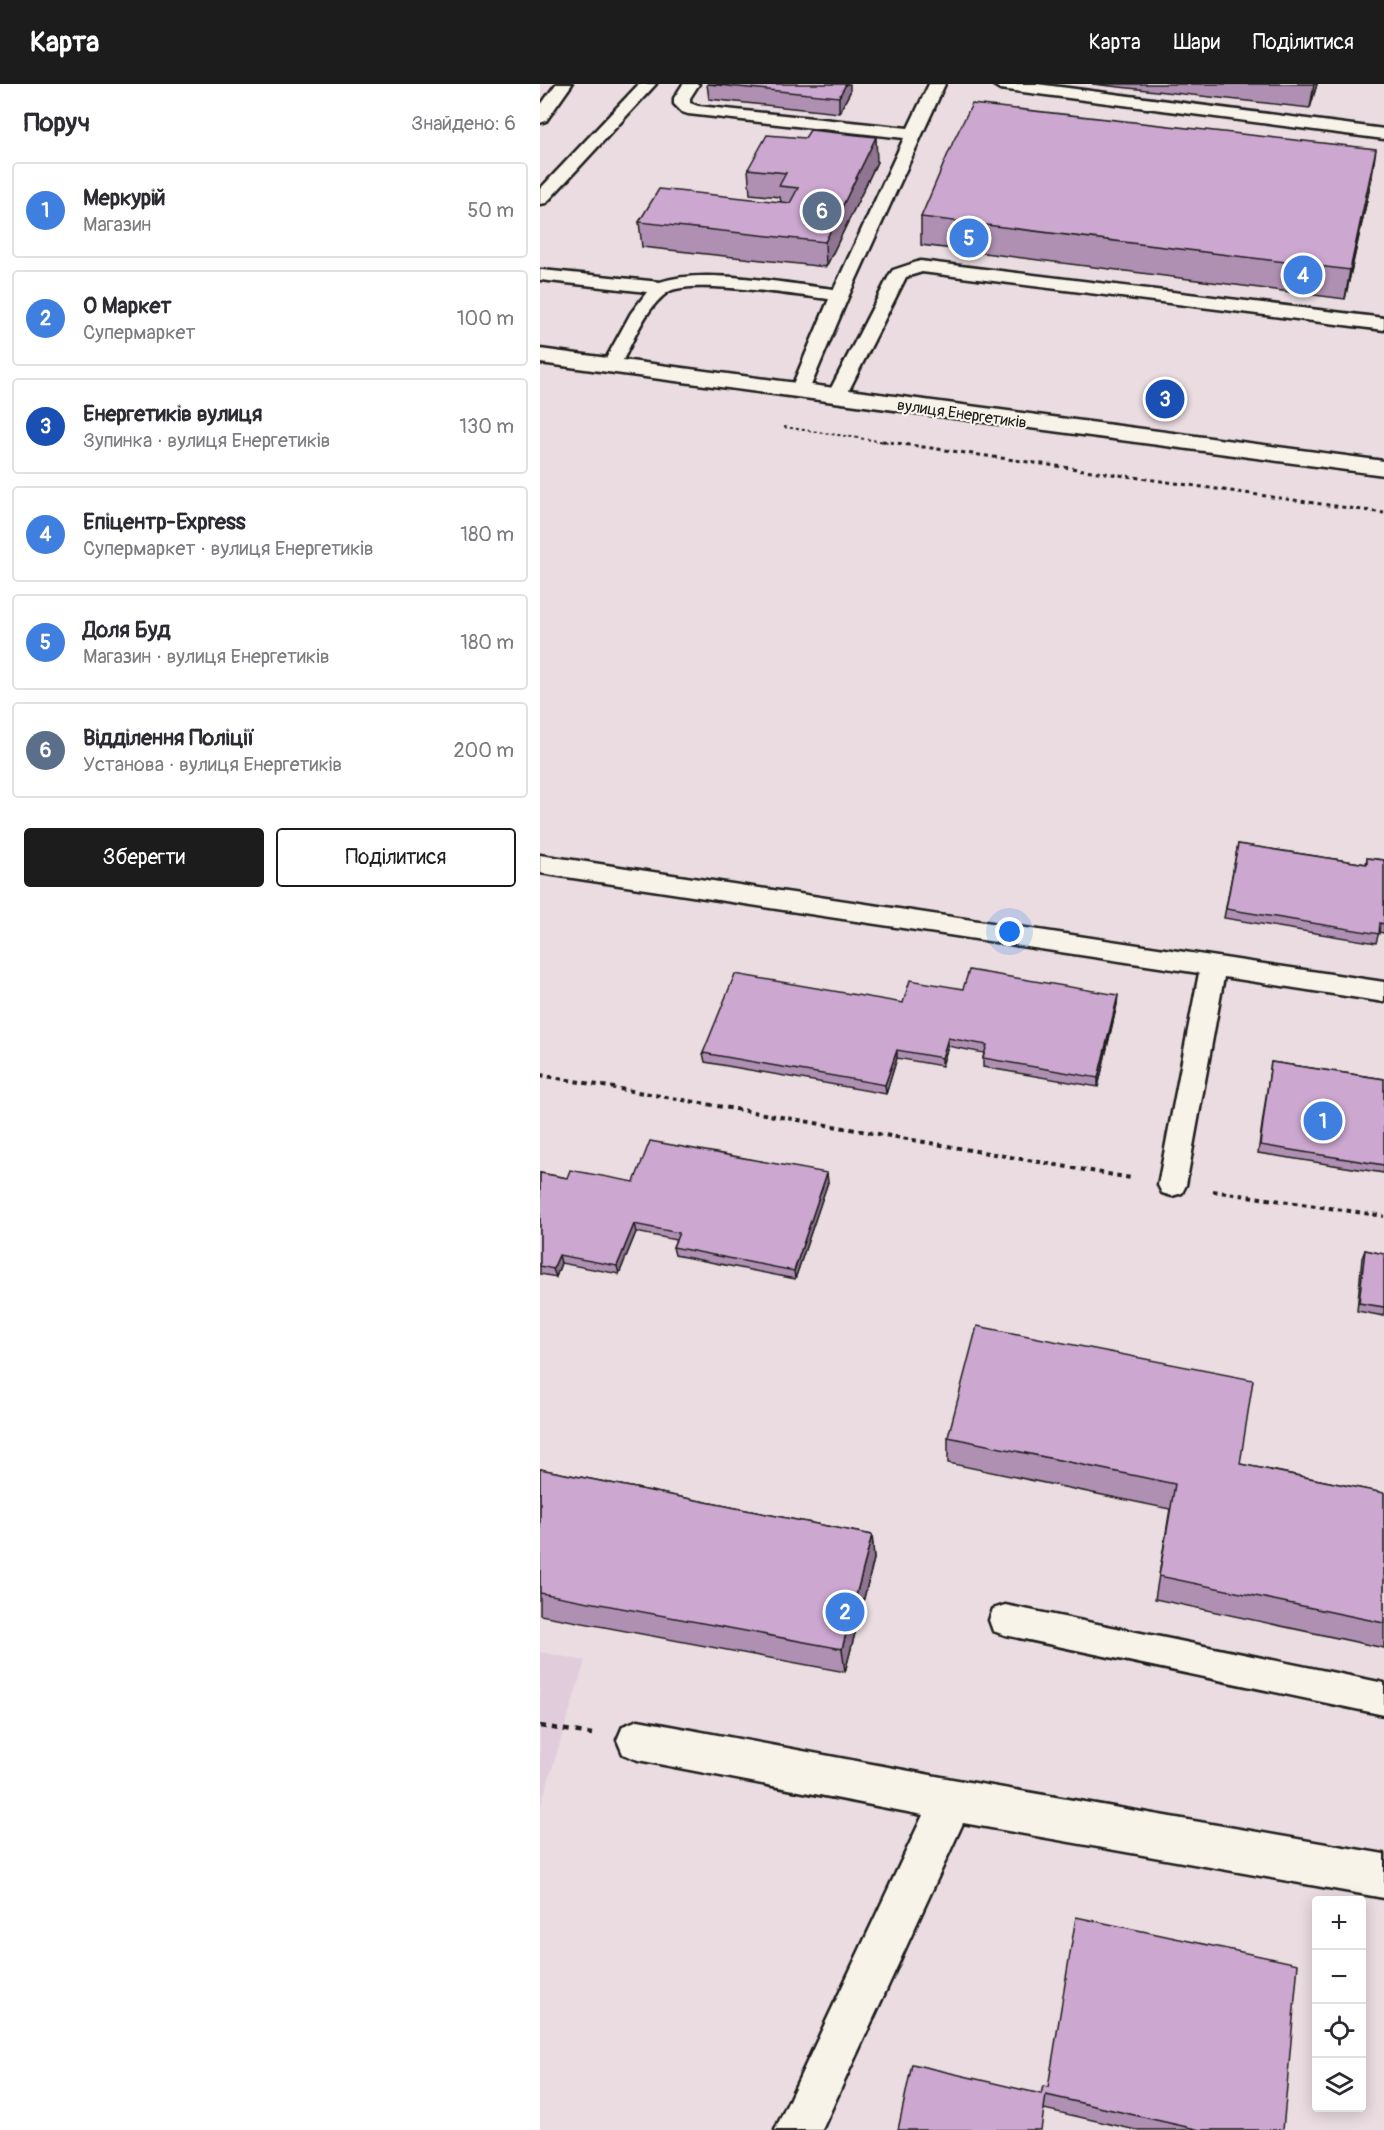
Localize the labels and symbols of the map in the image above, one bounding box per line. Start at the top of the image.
pin: 6 [802,188,842,234]
pin: 5 [950,216,988,260]
pin: 4 [1284,252,1323,297]
pin: 3 [1146,376,1184,422]
street label: вулиця Енергетиків [896,395,1028,433]
your location [995,917,1024,946]
pin: 1 [1304,1098,1342,1144]
pin: 2 [826,1590,864,1634]

